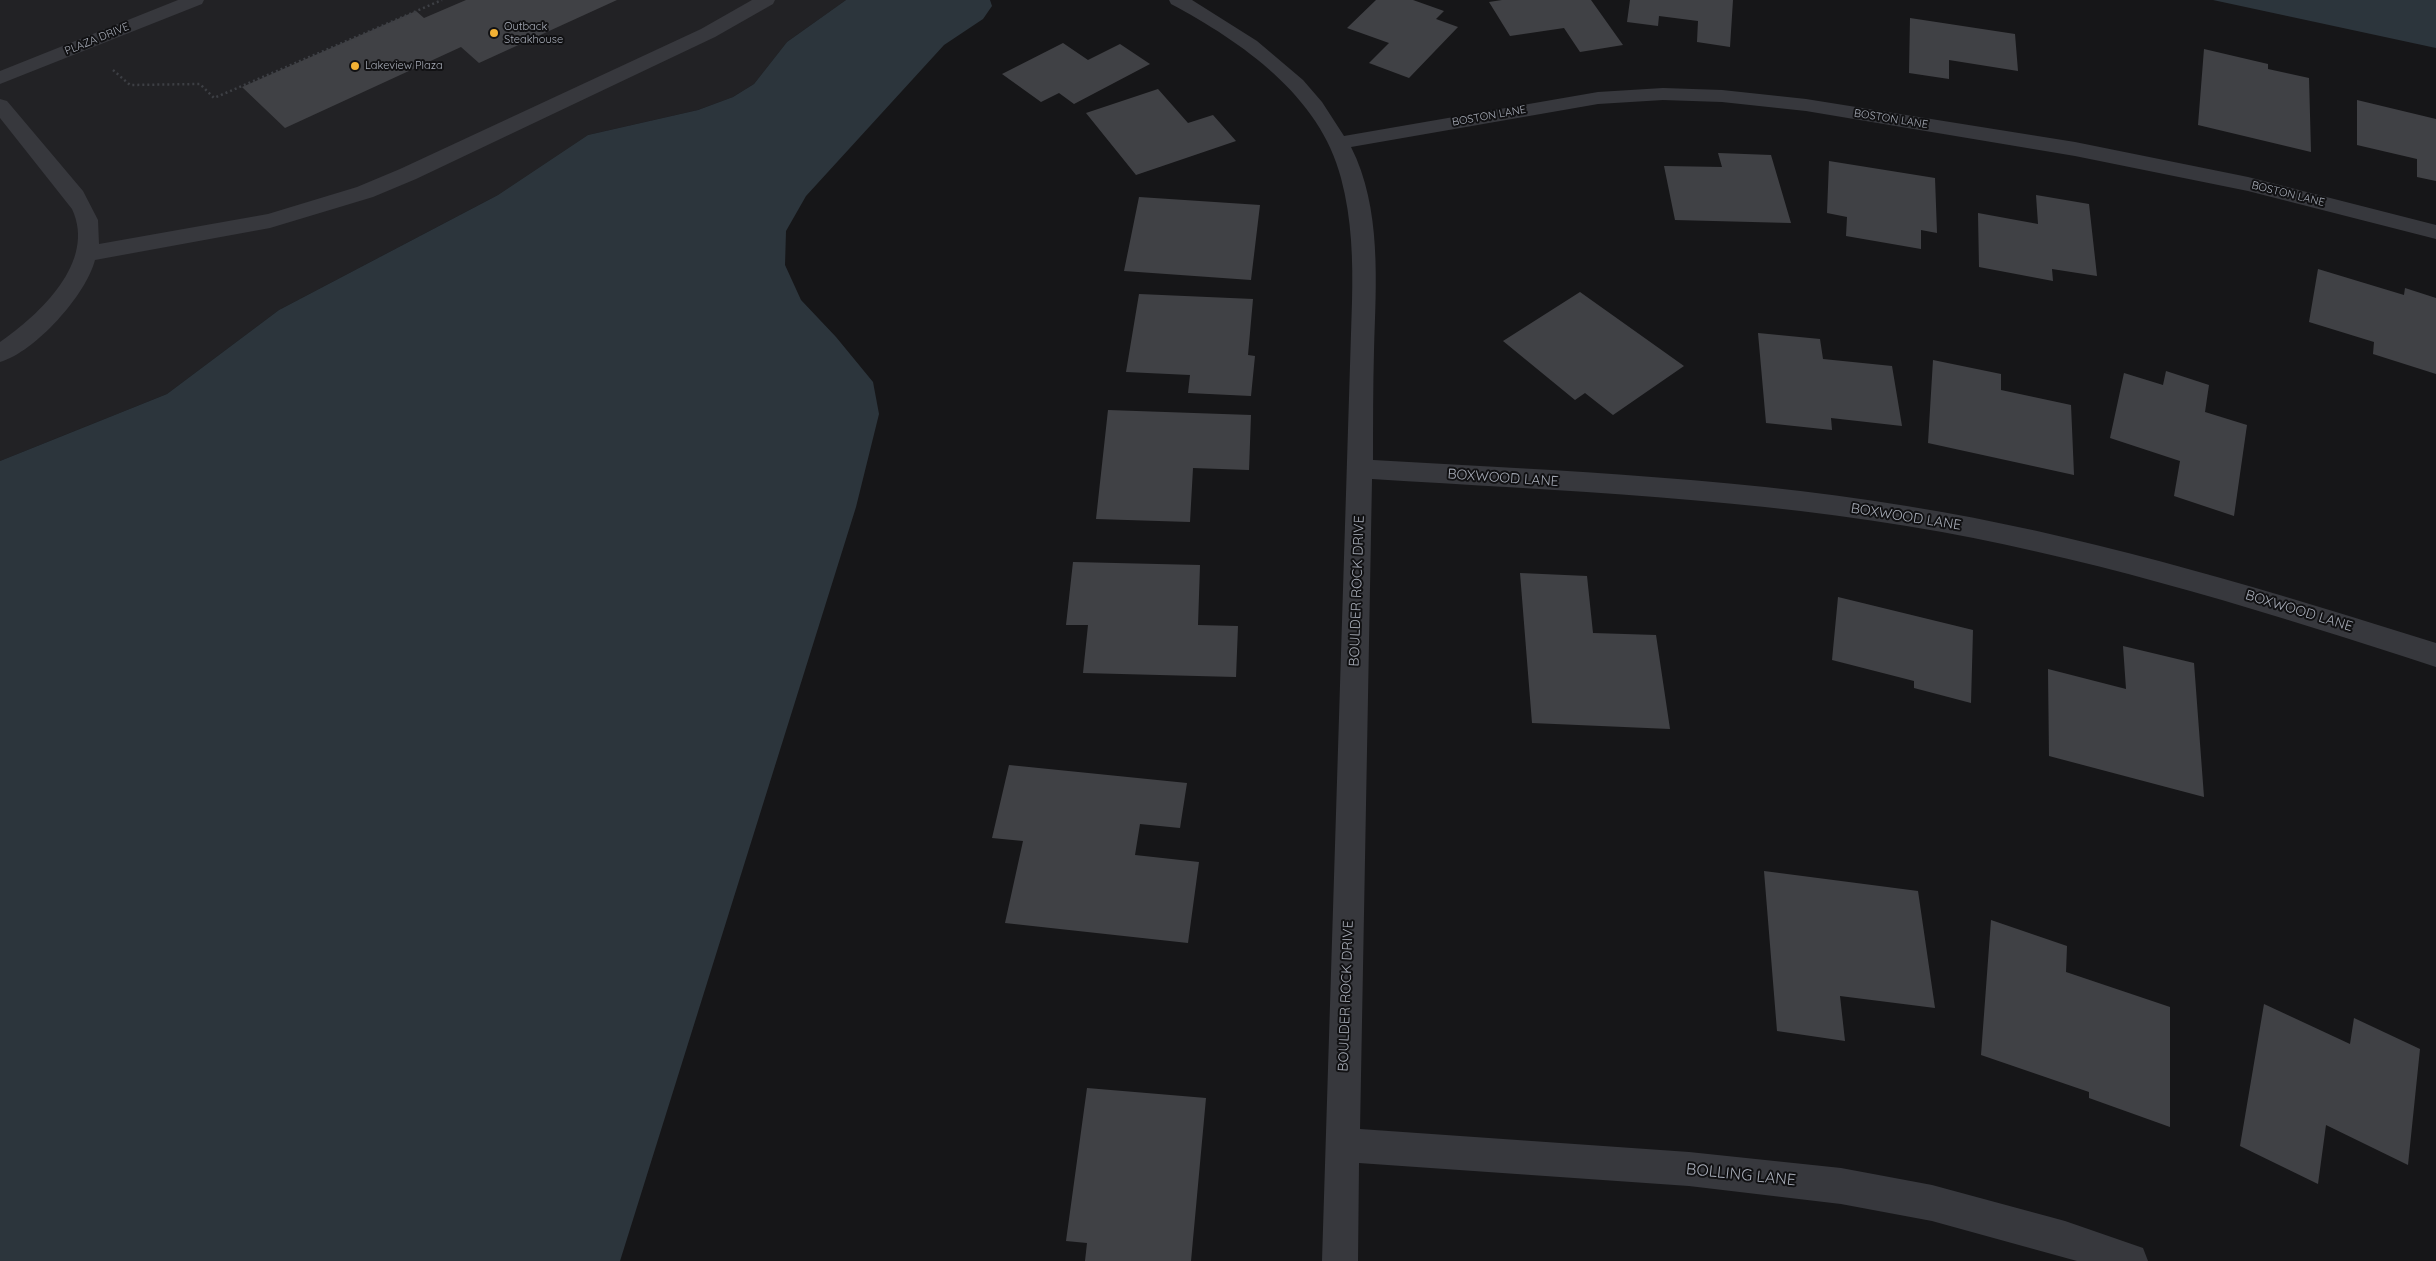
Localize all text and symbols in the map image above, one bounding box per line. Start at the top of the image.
street label: PLAZA DRIVE [63,20,131,58]
place label: Outback Steakhouse [504,20,563,46]
marker: Outback Steakhouse [488,27,500,39]
place label: Lakeview Plaza [365,59,443,73]
marker: Lakeview Plaza [349,60,361,72]
street label: BOSTON LANE [1451,103,1527,129]
street label: BOSTON LANE [1853,107,1929,131]
street label: BOSTON LANE [2250,179,2326,209]
street label: BOXWOOD LANE [1447,466,1559,490]
street label: BOXWOOD LANE [1850,500,1962,534]
street label: BOULDER ROCK DRIVE [1346,515,1368,667]
street label: BOXWOOD LANE [2243,587,2355,635]
street label: BOULDER ROCK DRIVE [1335,920,1357,1072]
street label: BOLLING LANE [1685,1160,1797,1190]

